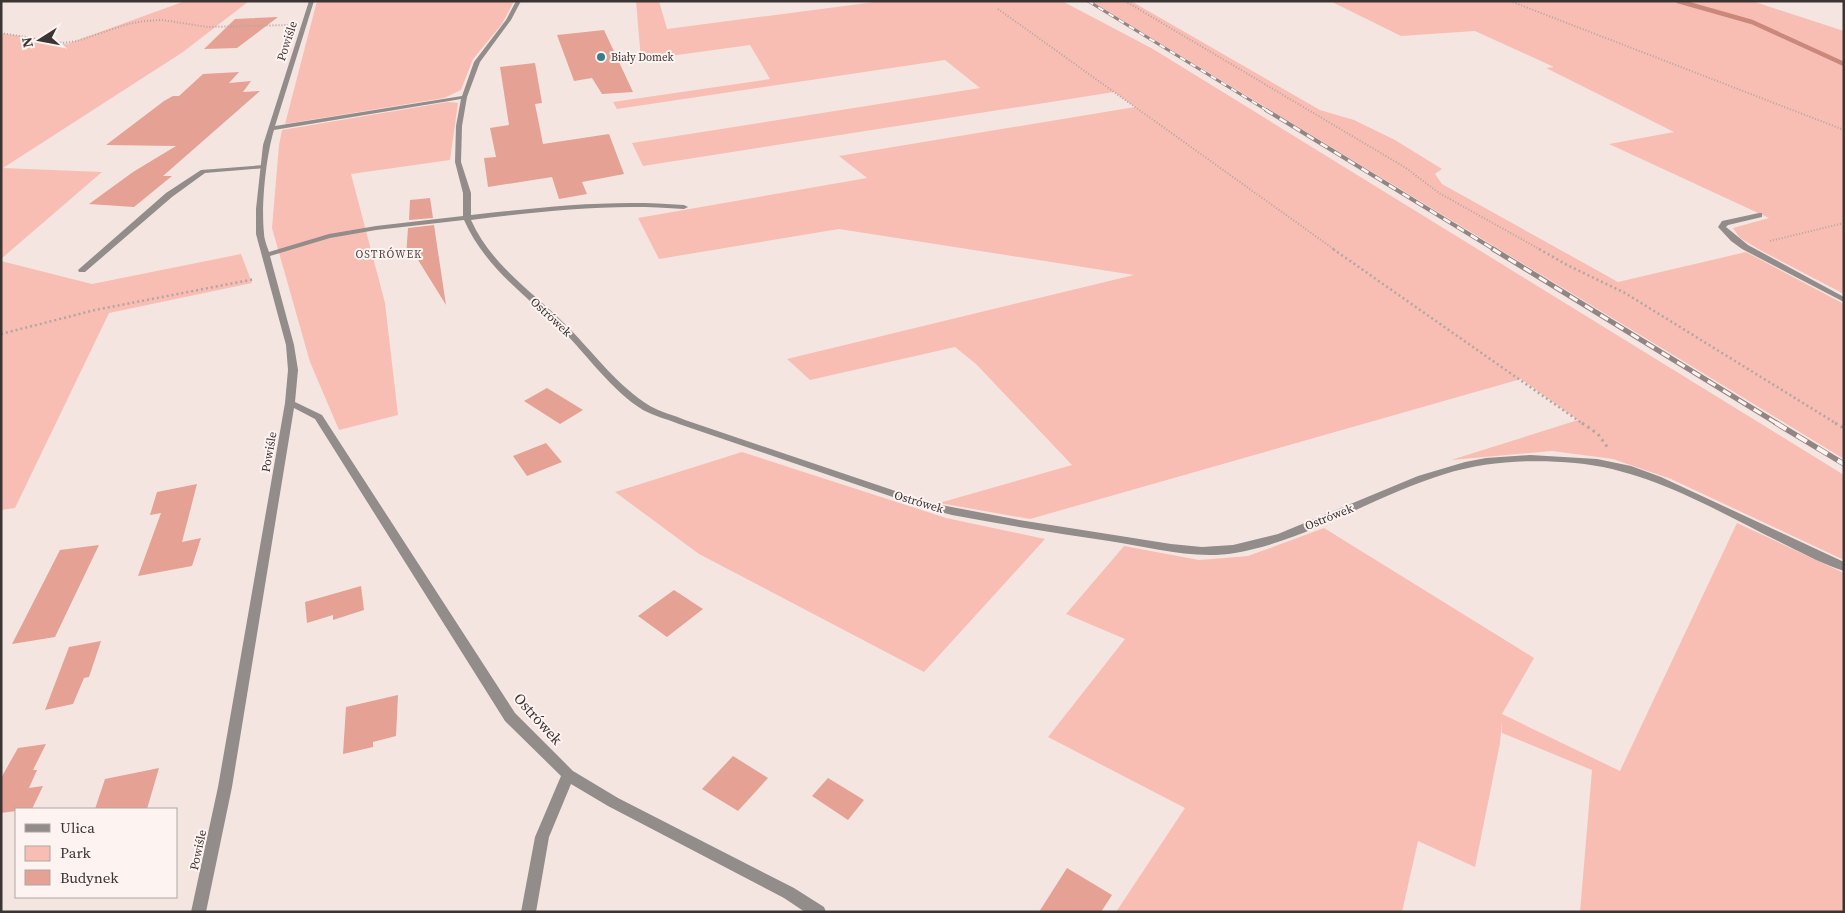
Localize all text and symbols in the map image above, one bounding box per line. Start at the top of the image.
north arrow [15,15,65,65]
street label: Powiśle [273,19,301,63]
text: N [16,36,38,49]
place label: Biały Domek [611,50,674,65]
marker: Biały Domek [595,51,607,63]
district label: OSTRÓWEK [356,247,422,262]
street label: Ostrówek [527,294,575,340]
street label: Powiśle [258,430,280,474]
street label: Ostrówek [892,487,946,517]
street label: Ostrówek [1303,500,1356,534]
street label: Ostrówek [509,688,568,750]
legend [15,808,178,898]
text: Ulica [60,817,95,838]
street label: Powiśle [186,828,210,872]
text: Park [60,842,92,863]
text: Budynek [60,867,119,888]

